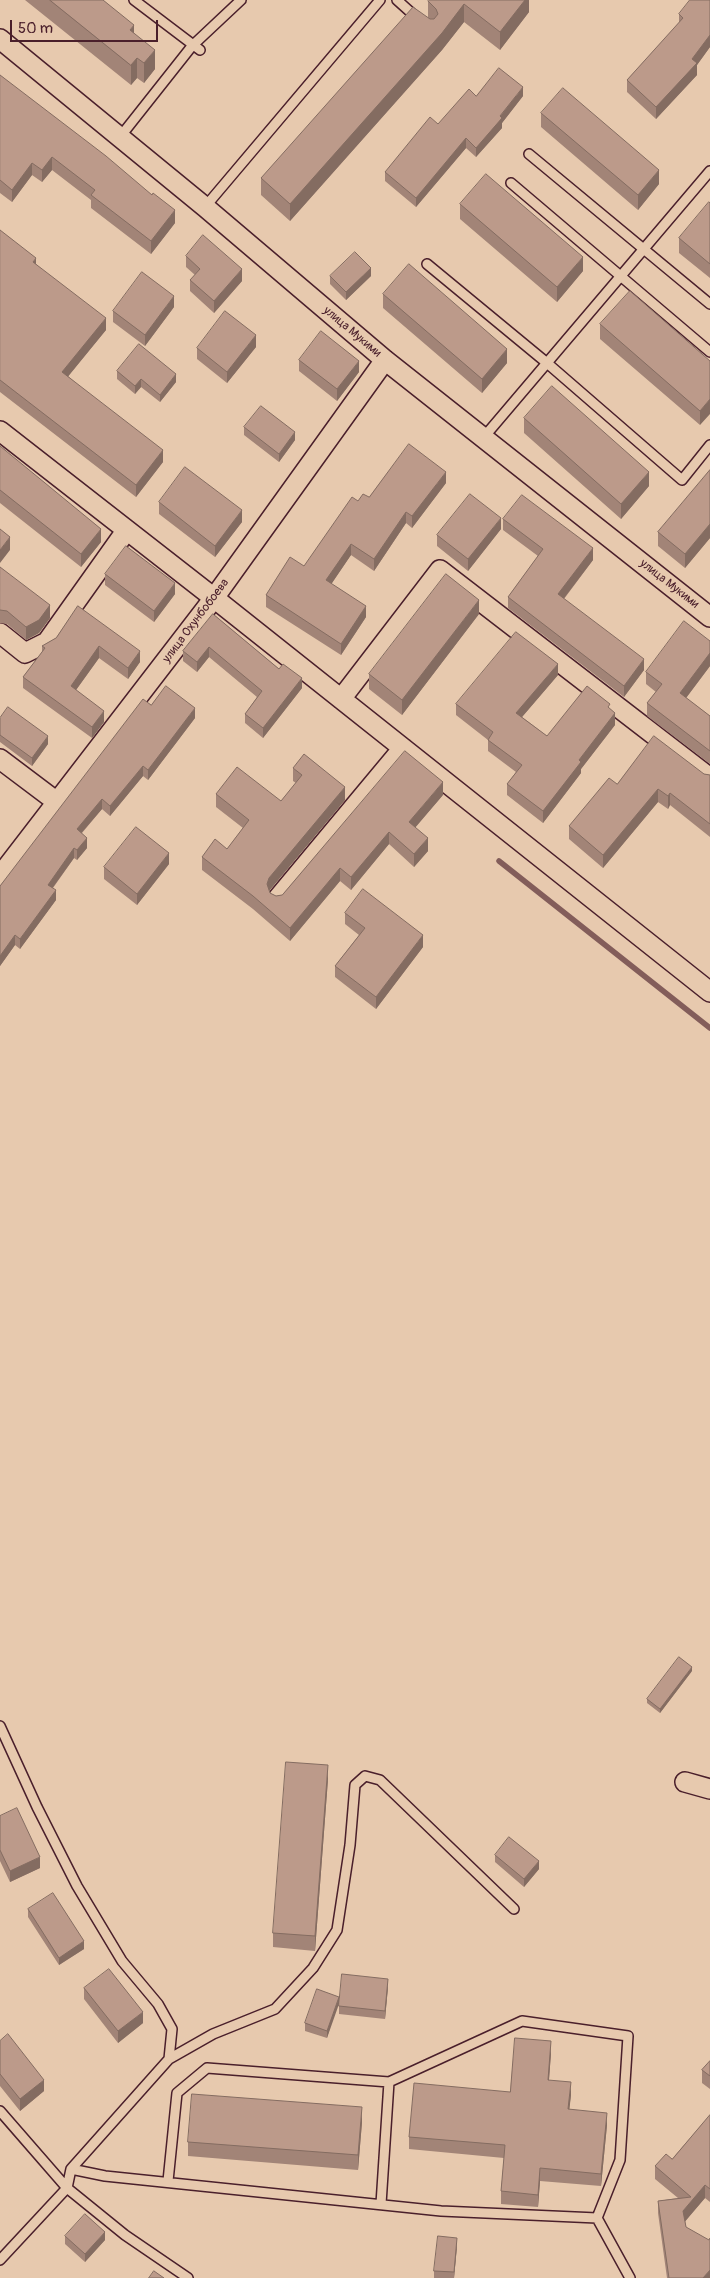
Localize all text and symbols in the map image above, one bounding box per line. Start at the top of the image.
scale bar [12,10,160,42]
text: 50 m [18,19,53,38]
street label: улица Мукими [320,304,384,360]
street label: улица Мукими [637,556,701,612]
street label: улица Охунбобоева [160,576,232,666]

